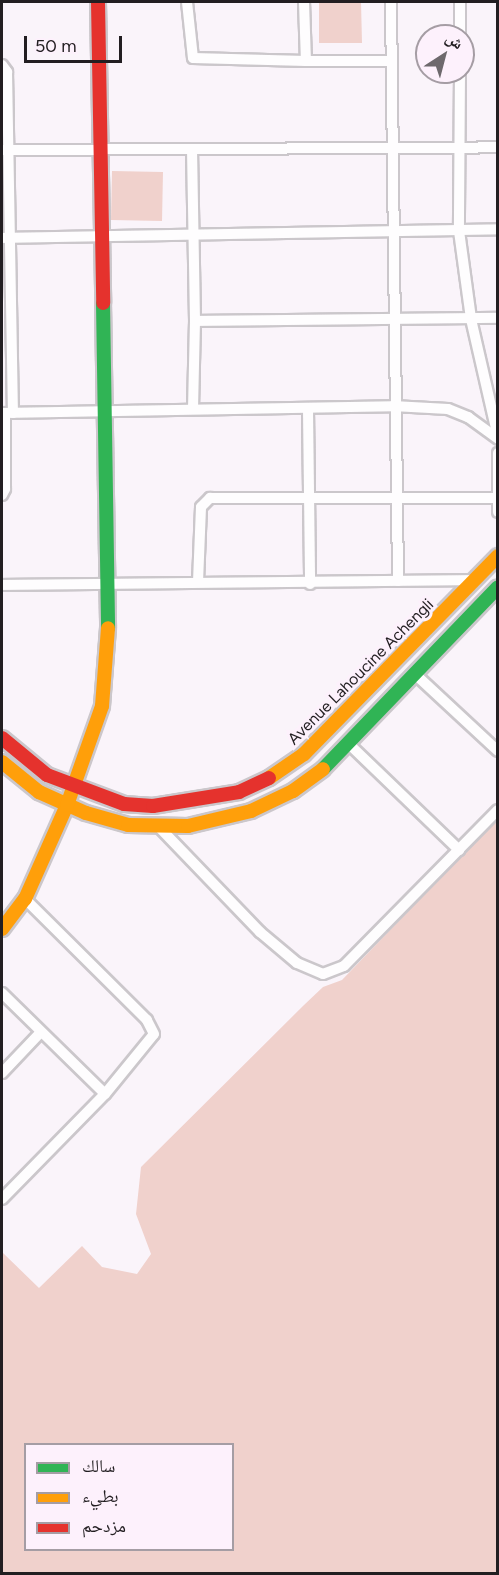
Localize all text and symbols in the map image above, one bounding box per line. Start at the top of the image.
scale bar [27,24,124,62]
north arrow [415,24,475,84]
text: ش [442,28,467,53]
text: 50 m [35,35,77,57]
street label: Avenue Lahoucine Achengli [284,595,438,749]
legend [24,1443,234,1551]
text: سالك [82,1455,115,1477]
text: بطيء [82,1485,119,1507]
text: مزدحم [82,1515,126,1537]

